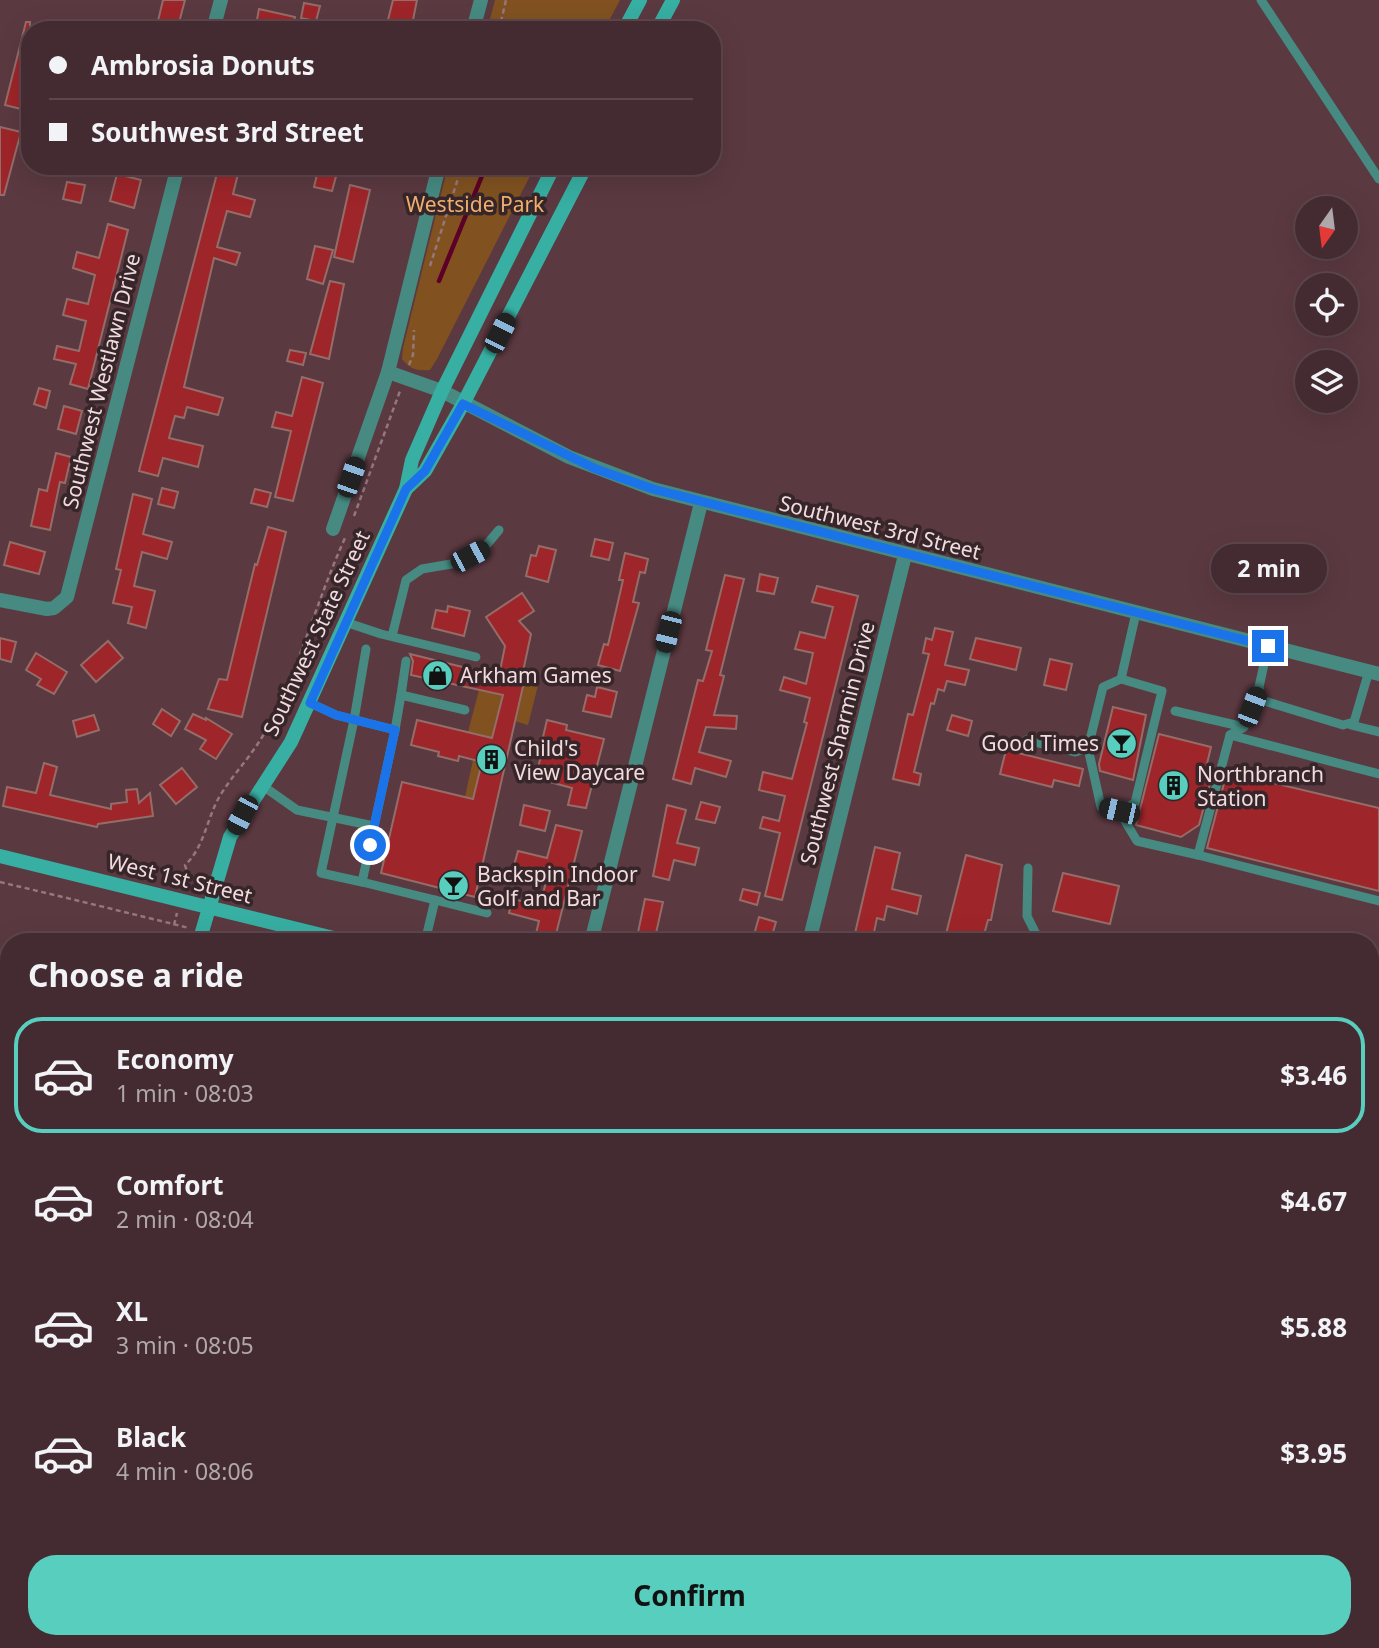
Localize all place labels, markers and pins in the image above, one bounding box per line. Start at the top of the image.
shop icon: Arkham Games [420,658,454,692]
place label: Arkham Games [460,661,612,689]
bar icon: Good Times [1105,726,1139,760]
place label: Good Times [981,729,1099,757]
place label: Child's View Daycare [514,734,645,786]
building icon: Child's View Daycare [474,743,508,777]
place label: Northbranch Station [1197,760,1324,812]
building icon: Northbranch Station [1157,769,1191,803]
place label: Backspin Indoor Golf and Bar [477,860,638,912]
bar icon: Backspin Indoor Golf and Bar [437,869,471,903]

